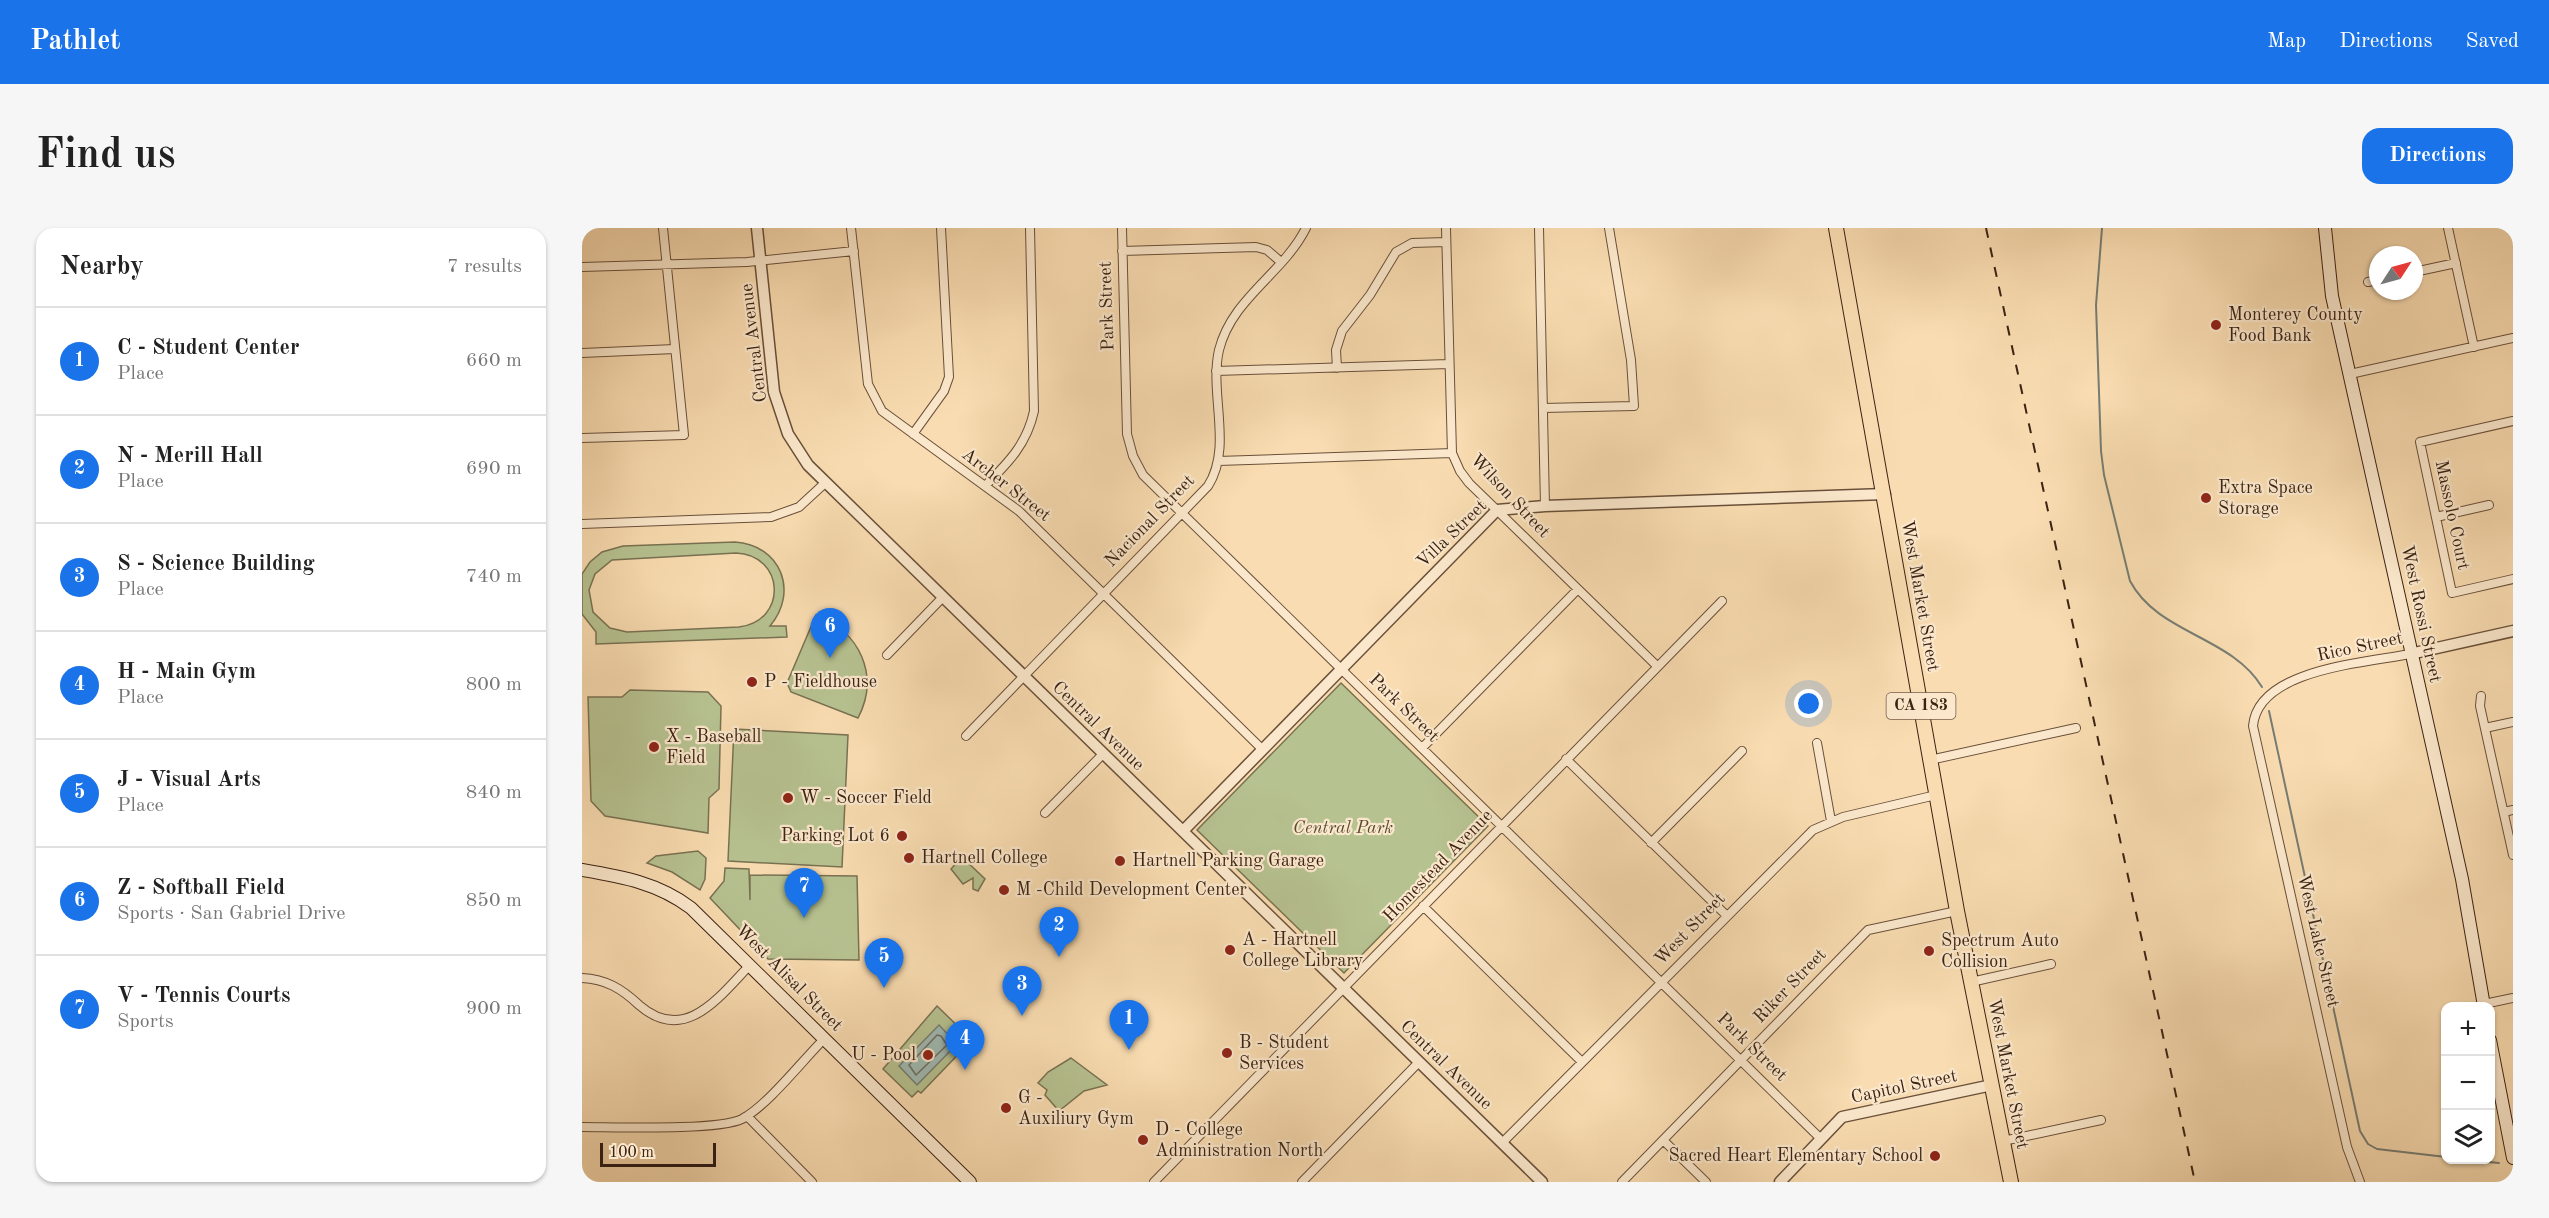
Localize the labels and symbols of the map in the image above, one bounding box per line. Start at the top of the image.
north arrow [2369,246,2423,300]
street label: Park Street [1096,261,1118,351]
street label: Central Avenue [738,282,770,404]
place label: Monterey County Food Bank [2228,306,2363,345]
marker: Monterey County Food Bank [2209,318,2223,332]
street label: Archer Street [958,445,1054,525]
street label: Wilson Street [1467,451,1553,541]
street label: Massolo Court [2432,459,2472,571]
street label: Nacional Street [1102,471,1198,571]
place label: Extra Space Storage [2218,479,2313,518]
marker: Extra Space Storage [2199,491,2213,505]
street label: Villa Street [1414,496,1490,572]
street label: West Market Street [1898,519,1942,673]
street label: West Rossi Street [2398,544,2444,684]
pin: 6 [810,608,850,658]
street label: Rico Street [2315,629,2405,665]
street label: Park Street [1365,670,1443,746]
place label: P - Fieldhouse [764,673,877,691]
marker: P - Fieldhouse [745,675,759,689]
street label: Central Avenue [1049,678,1147,774]
your location [1794,689,1823,718]
road number: CA 183 [1886,693,1956,719]
place label: X - Baseball Field [666,728,762,767]
marker: X - Baseball Field [647,740,661,754]
place label: W - Soccer Field [800,789,932,807]
marker: W - Soccer Field [781,791,795,805]
street label: Homestead Avenue [1380,806,1496,926]
park label: Central Park [1293,819,1393,837]
place label: Parking Lot 6 [781,827,890,845]
marker: Parking Lot 6 [895,829,909,843]
place label: Hartnell College [921,849,1048,867]
marker: Hartnell College [902,851,916,865]
place label: Hartnell Parking Garage [1132,852,1324,870]
marker: Hartnell Parking Garage [1113,854,1127,868]
pin: 7 [784,868,824,918]
street label: West Lake Street [2294,873,2342,1009]
place label: M -Child Development Center [1016,881,1247,899]
marker: M -Child Development Center [997,883,1011,897]
street label: West Street [1651,889,1729,969]
pin: 2 [1040,908,1078,957]
street label: West Alisal Street [732,921,846,1035]
place label: A - Hartnell College Library [1242,931,1364,970]
place label: Spectrum Auto Collision [1941,932,2059,971]
pin: 5 [864,938,904,988]
marker: A - Hartnell College Library [1223,943,1237,957]
marker: Spectrum Auto Collision [1922,944,1936,958]
street label: Riker Street [1750,945,1830,1027]
pin: 3 [1002,966,1042,1016]
street label: West Market Street [1985,997,2031,1151]
pin: 1 [1110,1000,1148,1050]
street label: Park Street [1713,1009,1791,1085]
street label: Central Avenue [1397,1017,1495,1113]
pin: 4 [946,1020,985,1070]
place label: B - Student Services [1239,1034,1329,1073]
place label: U - Pool [851,1046,916,1064]
marker: B - Student Services [1220,1046,1234,1060]
marker: U - Pool [921,1048,935,1062]
street label: Capitol Street [1849,1067,1959,1107]
place label: G - Auxiliury Gym [1018,1089,1134,1128]
marker: G - Auxiliury Gym [999,1101,1013,1115]
place label: D - College Administration North [1155,1121,1324,1160]
marker: D - College Administration North [1136,1133,1150,1147]
scale bar [600,1140,716,1168]
place label: Sacred Heart Elementary School [1668,1147,1923,1165]
marker: Sacred Heart Elementary School [1928,1149,1942,1163]

